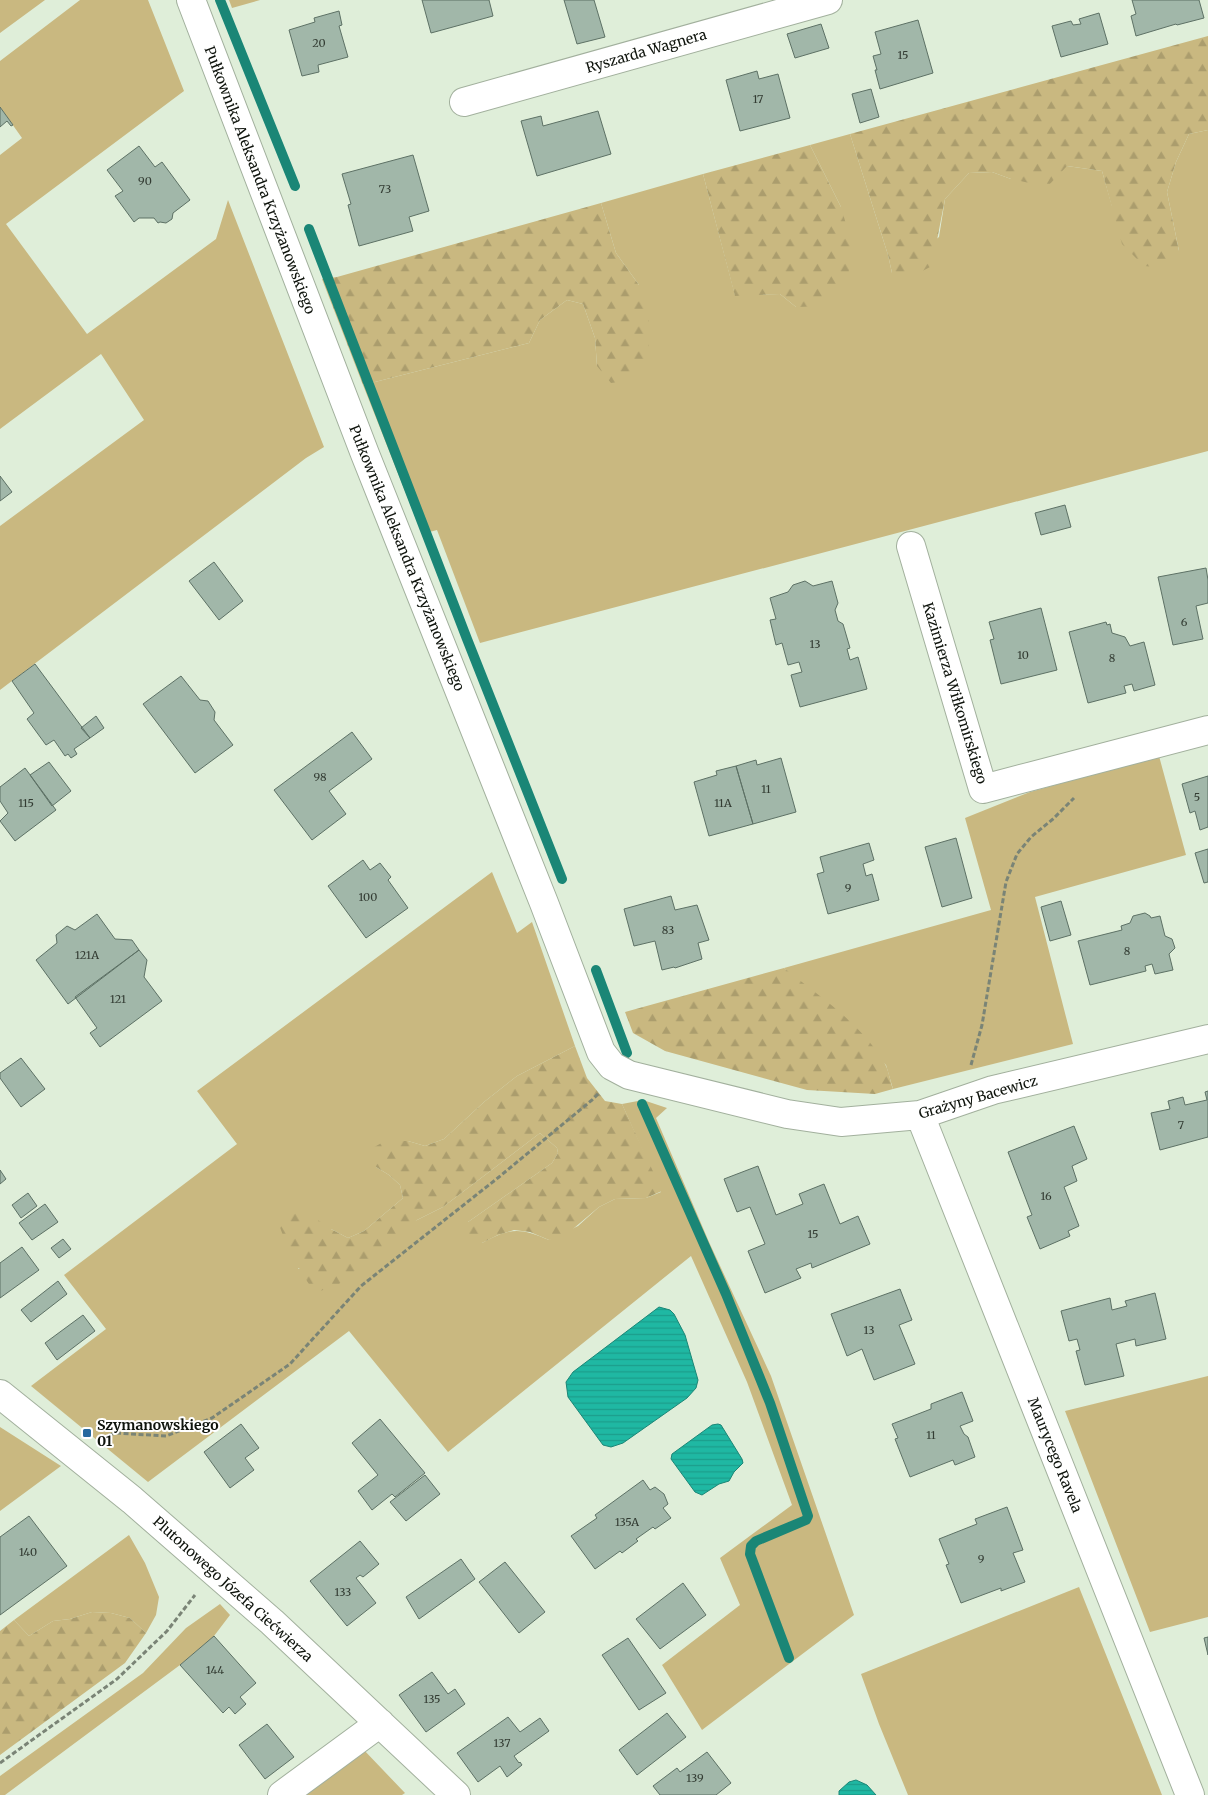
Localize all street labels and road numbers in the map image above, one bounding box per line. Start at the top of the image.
street label: Ryszarda Wagnera [584,25,709,77]
street label: Pułkownika Aleksandra Krzyżanowskiego [200,44,320,316]
street label: Pułkownika Aleksandra Krzyżanowskiego [345,422,469,694]
street label: Kazimierza Wiłkomirskiego [919,600,991,786]
street label: Grażyny Bacewicz [917,1071,1040,1123]
street label: Maurycego Ravela [1024,1395,1086,1516]
street label: Plutonowego Józefa Ciećwierza [149,1512,317,1666]

